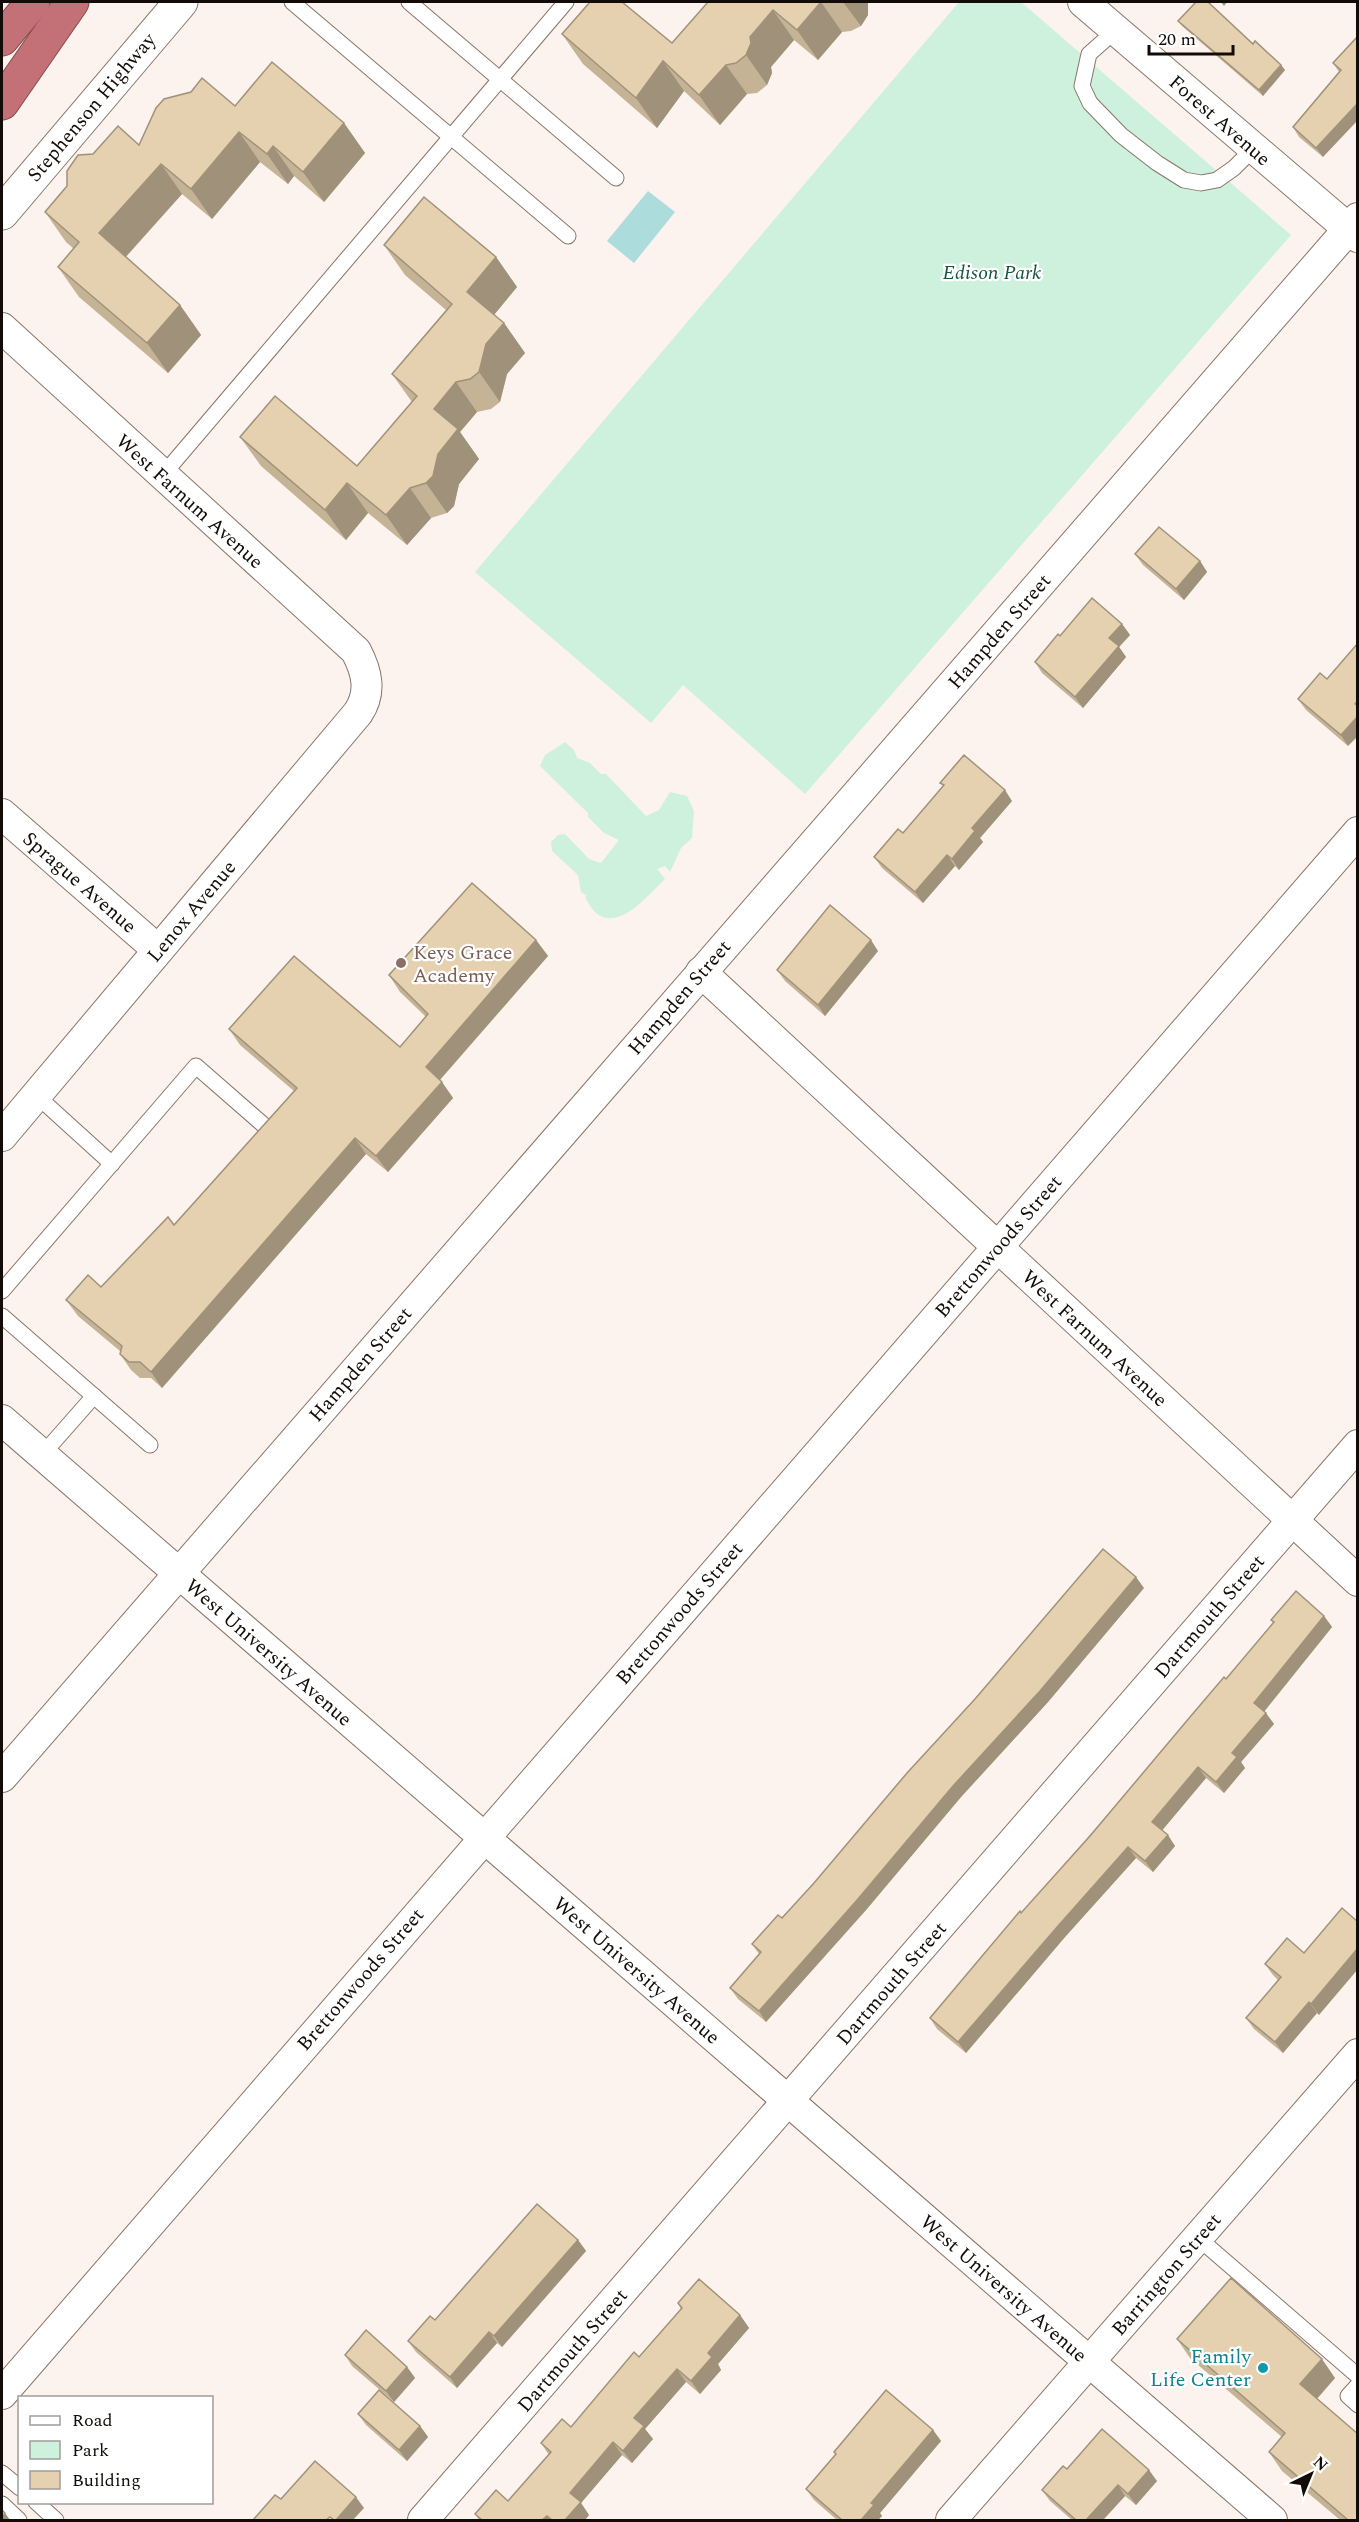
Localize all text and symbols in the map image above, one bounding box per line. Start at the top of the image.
scale bar [1149,18,1233,56]
street label: Stephenson Highway [20,25,164,189]
text: 20 m [1158,26,1196,53]
street label: Forest Avenue [1162,68,1277,174]
park label: Edison Park [943,258,1042,288]
street label: West Farnum Avenue [109,427,270,576]
street label: Hampden Street [941,567,1059,696]
street label: Sprague Avenue [16,825,143,941]
street label: Lenox Avenue [140,854,244,969]
street label: Hampden Street [621,933,739,1062]
place label: Keys Grace Academy [413,938,512,991]
marker: Keys Grace Academy [394,956,408,970]
street label: Brettonwoods Street [928,1168,1070,1325]
street label: West Farnum Avenue [1015,1263,1174,1415]
street label: Hampden Street [302,1300,420,1429]
street label: Brettonwoods Street [609,1535,751,1692]
street label: Dartmouth Street [1147,1548,1272,1685]
street label: West University Avenue [178,1572,358,1734]
street label: West University Avenue [546,1890,726,2052]
street label: Brettonwoods Street [290,1901,432,2058]
street label: Dartmouth Street [829,1915,954,2052]
street label: Barrington Street [1105,2206,1229,2343]
street label: West University Avenue [913,2208,1093,2370]
street label: Dartmouth Street [510,2282,635,2419]
place label: Family Life Center [1150,2342,1252,2395]
marker: Family Life Center [1256,2361,1270,2375]
legend [18,2396,213,2504]
text: Road [72,2407,113,2434]
text: Park [72,2437,109,2464]
north arrow [1281,2444,1341,2504]
text: N [1308,2451,1334,2477]
text: Building [72,2467,141,2494]

